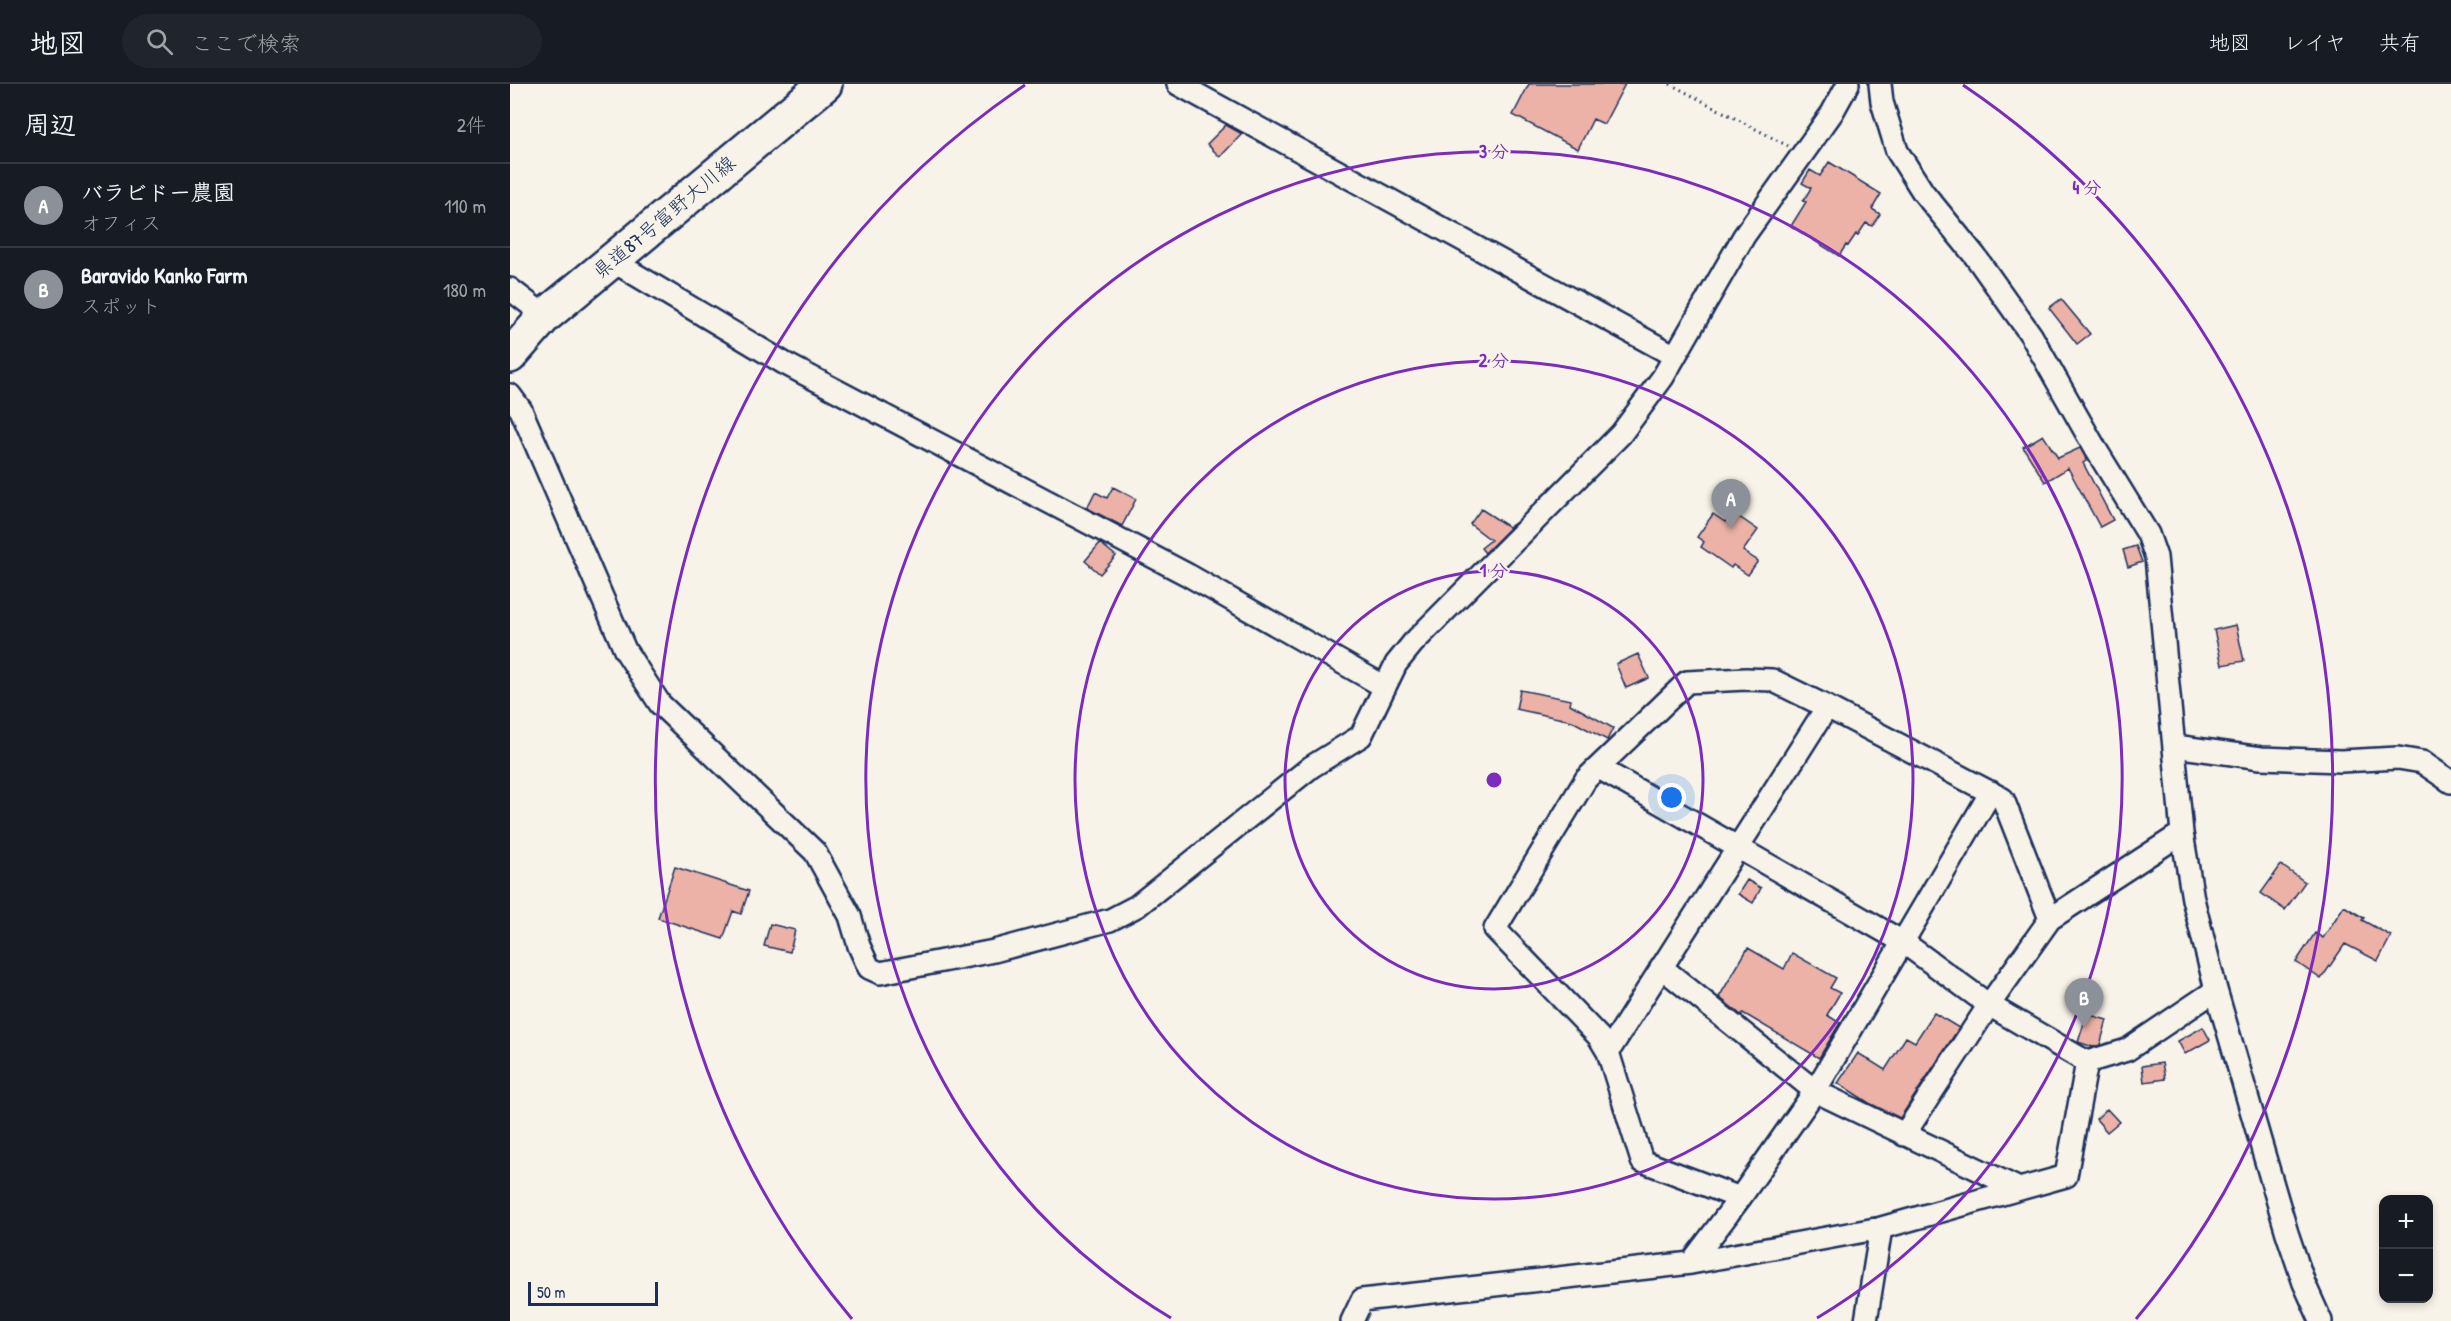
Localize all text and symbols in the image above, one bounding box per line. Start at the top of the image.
search box [122,14,542,68]
text: 地図 [30,24,86,62]
icon: search [143,25,176,58]
text: ここで検索 [191,28,301,58]
text: 地図 [2209,28,2251,57]
text: レイヤ [2284,28,2346,57]
text: 共有 [2379,28,2421,57]
text: 周辺 [24,107,76,142]
text: 2件 [457,111,486,138]
text: 3 分 [1479,139,1509,164]
street label: 県道87号富野大川線 [587,149,741,284]
text: 4 分 [2073,175,2101,200]
text: バラビドー農園 [81,177,235,207]
text: A [39,192,48,219]
text: 110 m [444,192,486,219]
text: オフィス [81,209,161,236]
text: Baravido Kanko Farm [81,260,248,290]
text: B [38,276,49,303]
text: 180 m [443,276,486,303]
text: スポット [81,292,161,319]
text: 2 分 [1479,348,1509,373]
pin: A [1712,480,1750,529]
text: 1 分 [1480,558,1508,583]
centre of rings [1484,770,1504,790]
your location [1657,783,1686,812]
pin: B [2064,978,2104,1028]
map controls [2379,1195,2433,1303]
button: + [2379,1195,2433,1249]
button: − [2379,1249,2433,1303]
scale bar [528,1279,658,1306]
text: 50 m [537,1281,566,1303]

